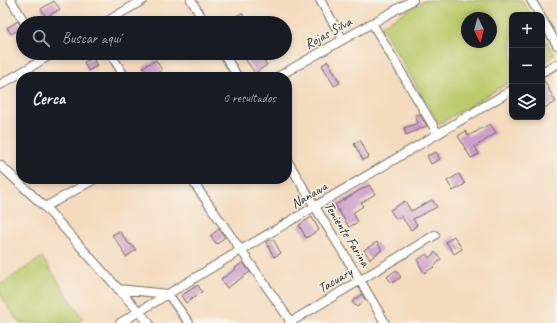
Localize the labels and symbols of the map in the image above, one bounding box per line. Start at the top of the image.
north arrow [461,12,497,48]
street label: Rojas Silva [301,13,355,53]
street label: Nanawa [288,177,331,212]
street label: Teniente Farina [320,198,374,270]
street label: Tacuary [315,263,356,297]

